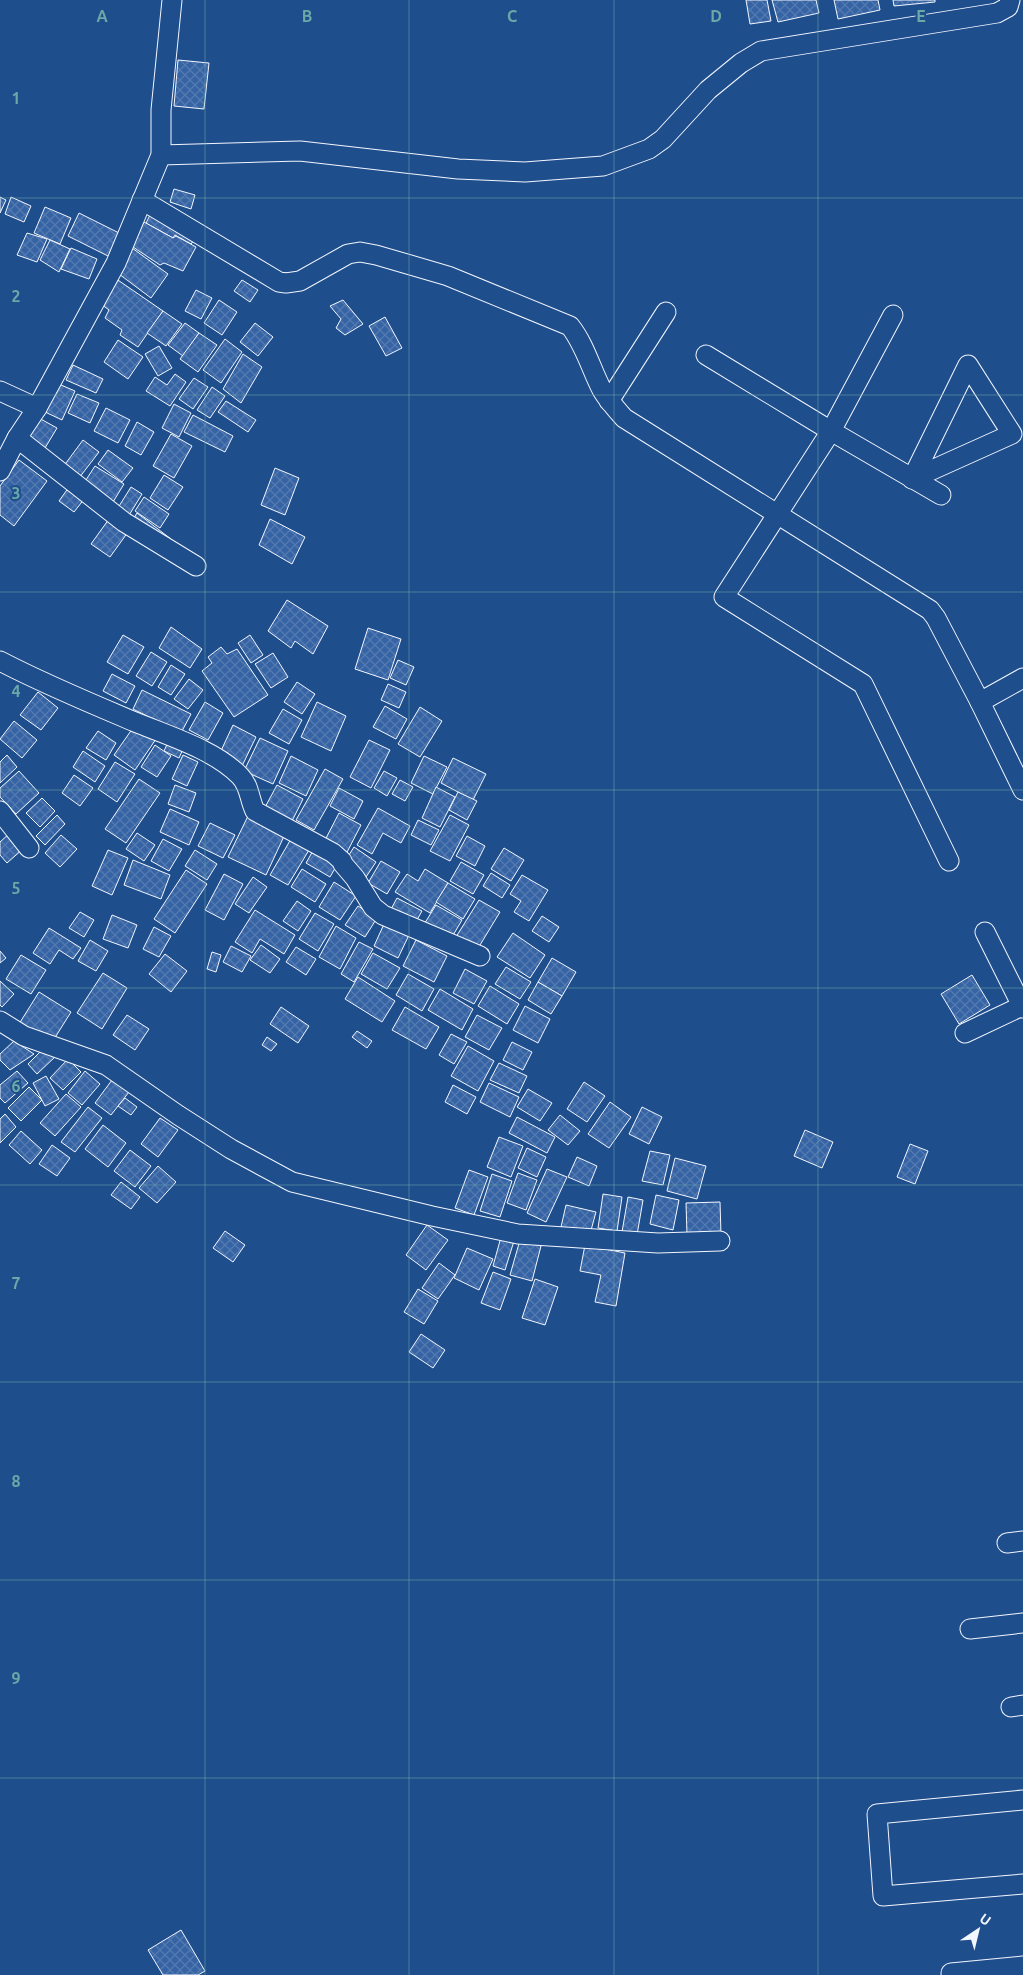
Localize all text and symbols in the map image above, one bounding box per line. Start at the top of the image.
text: A [96,7,108,25]
text: B [302,7,312,25]
text: C [507,7,517,25]
text: D [710,7,722,25]
text: E [916,7,926,25]
text: 1 [11,89,21,107]
text: 2 [11,287,21,305]
text: 3 [11,484,21,502]
text: 4 [11,682,21,700]
text: 5 [11,879,21,897]
text: 6 [11,1077,21,1095]
text: 7 [11,1274,21,1292]
text: 8 [11,1472,21,1490]
text: 9 [11,1669,21,1687]
north arrow [953,1905,1003,1955]
text: U [977,1910,994,1929]

